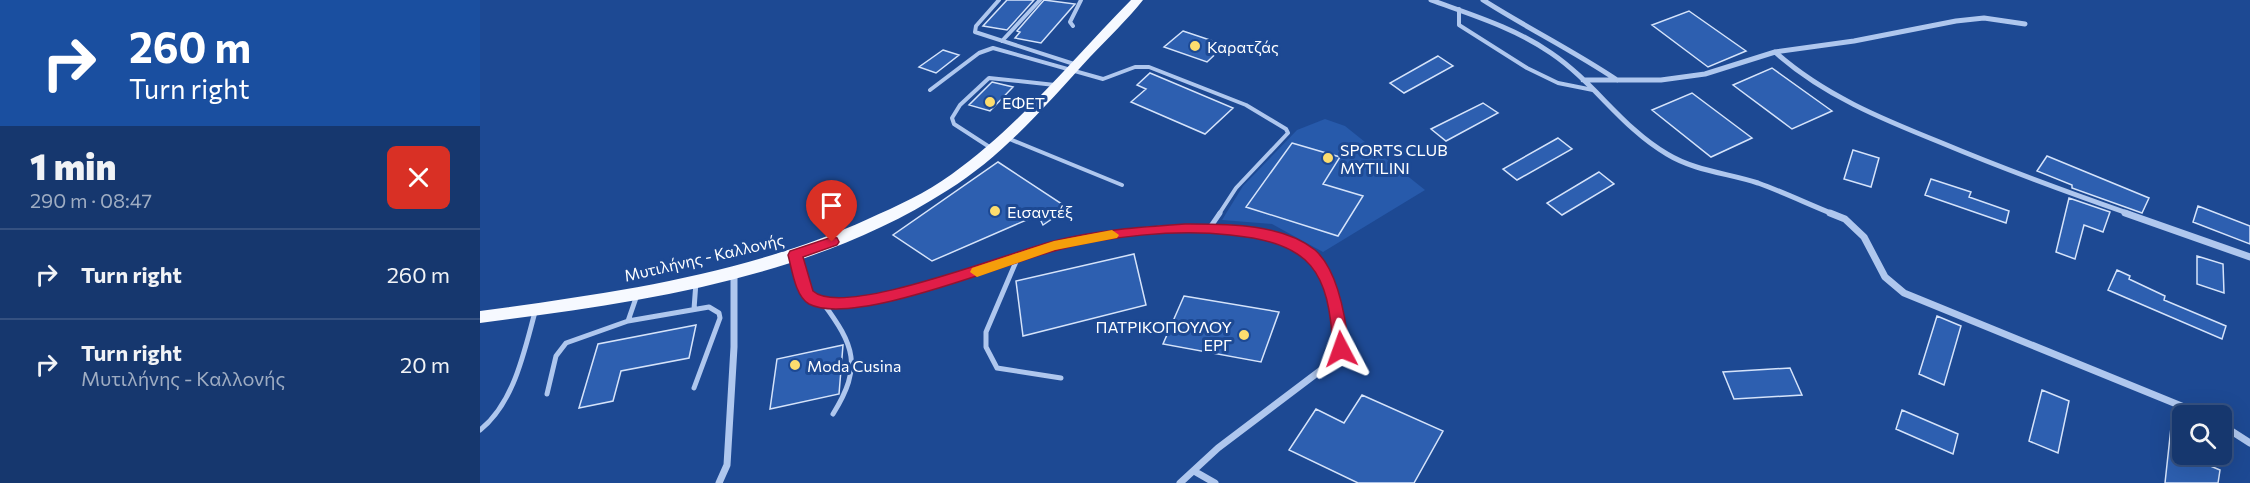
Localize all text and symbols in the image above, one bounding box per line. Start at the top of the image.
text: 260 m [129,20,251,72]
icon: right [30,24,108,102]
place label: Καρατζάς [1207,37,1279,56]
marker: Καρατζάς [1188,39,1202,53]
text: Turn right [129,72,249,105]
place label: ΕΦΕΤ [1002,93,1045,112]
marker: ΕΦΕΤ [983,95,997,109]
place label: SPORTS CLUB MYTILINI [1340,140,1448,177]
text: 1 min [30,143,116,187]
button: close [387,146,450,209]
marker: SPORTS CLUB MYTILINI [1321,151,1335,165]
pin [806,180,857,242]
text: 290 m · 08:47 [30,188,152,212]
icon: arrive [815,189,848,222]
place label: Εισαντέξ [1007,202,1073,221]
marker: Εισαντέξ [988,204,1002,218]
street label: Μυτιλήνης - Καλλονής [622,229,786,285]
icon: right [30,258,63,291]
text: Turn right [81,261,182,288]
text: 260 m [387,261,450,288]
place label: ΠΑΤΡΙΚΟΠΟΥΛΟΥ ΕΡΓ [1096,317,1233,354]
position arrow [1309,317,1373,381]
marker: ΠΑΤΡΙΚΟΠΟΥΛΟΥ ΕΡΓ [1237,328,1251,342]
text: Turn right [81,339,182,366]
icon: right [30,348,63,381]
text: 20 m [400,351,450,378]
place label: Moda Cusina [807,356,901,375]
marker: Moda Cusina [788,358,802,372]
text: Μυτιλήνης - Καλλονής [81,366,285,390]
map controls [2172,405,2232,465]
button: search [2172,405,2232,465]

